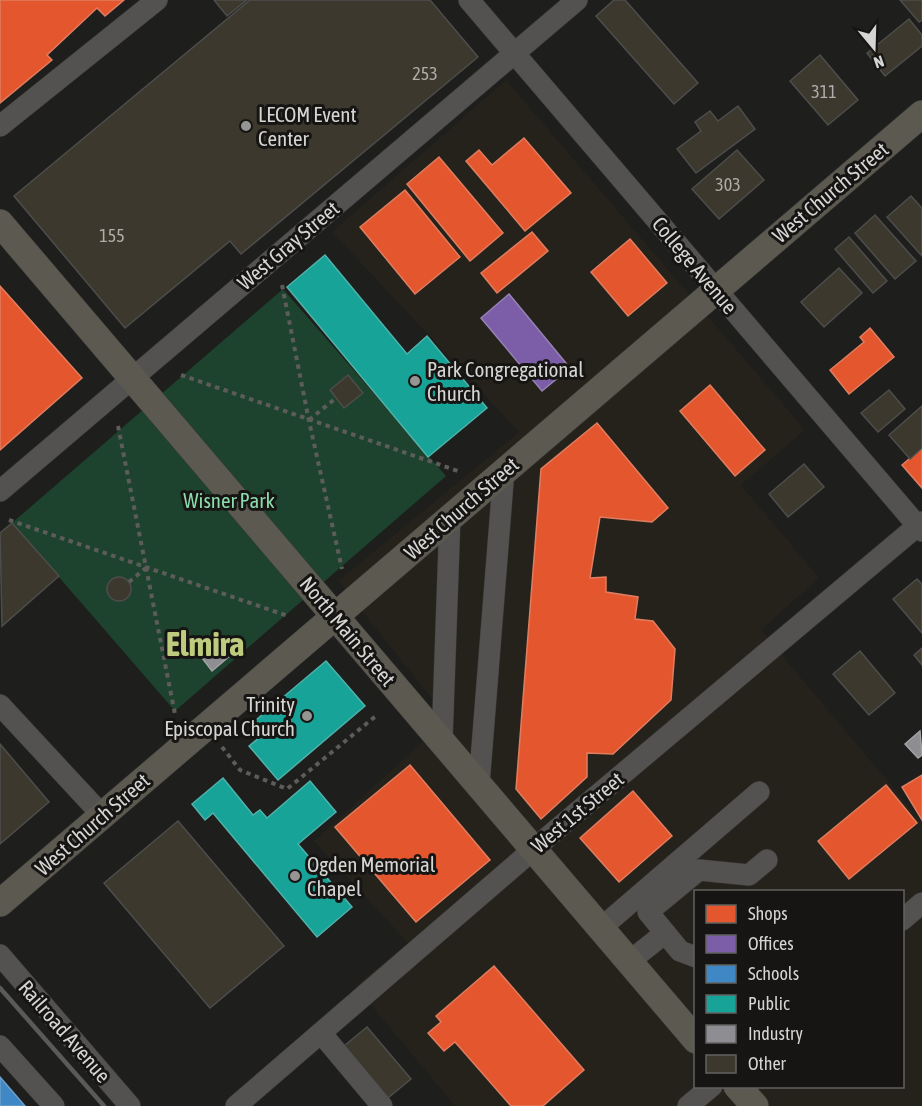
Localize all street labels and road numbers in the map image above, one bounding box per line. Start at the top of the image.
street label: West Church Street [767,137,893,247]
street label: West Gray Street [233,196,343,294]
street label: College Avenue [648,212,742,318]
street label: West Church Street [399,452,523,564]
street label: North Main Street [295,572,401,690]
street label: West 1st Street [526,767,628,857]
street label: West Church Street [30,768,154,880]
street label: Railroad Avenue [14,975,116,1087]

